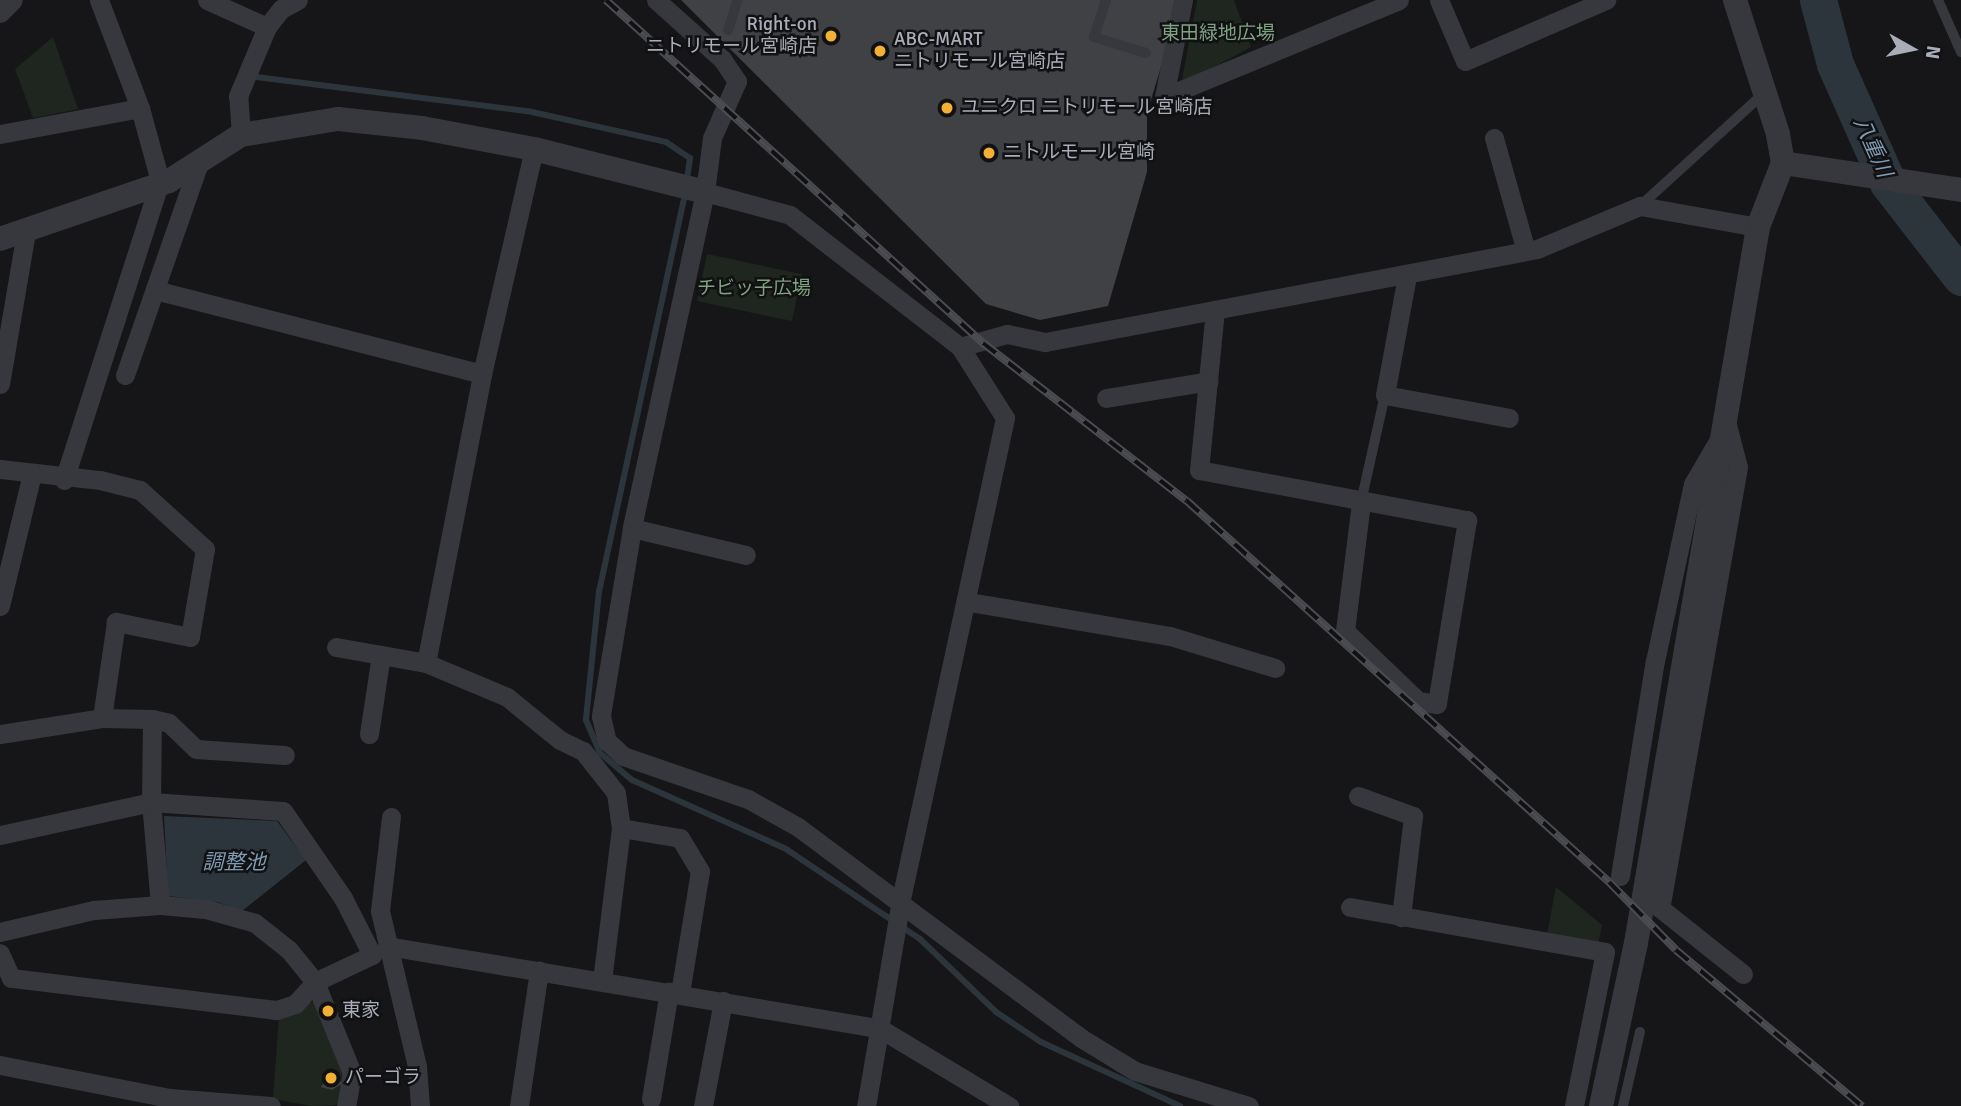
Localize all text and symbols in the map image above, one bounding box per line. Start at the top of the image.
place label: Right-on ニトリモール宮崎店 [646,14,817,58]
north arrow [1877,14,1947,84]
park label: 東田緑地広場 [1161,23,1275,45]
marker: Right-on ニトリモール宮崎店 [823,28,839,44]
place label: ABC-MART ニトリモール宮崎店 [894,29,1065,73]
marker: ABC-MART ニトリモール宮崎店 [872,43,888,59]
text: N [1920,44,1946,61]
place label: ユニクロ ニトリモール宮崎店 [961,97,1212,119]
marker: ユニクロ ニトリモール宮崎店 [939,100,955,116]
water label: 八重川 [1849,113,1897,181]
place label: ニトルモール宮崎 [1003,142,1155,164]
marker: ニトルモール宮崎 [981,145,997,161]
park label: チビッ子広場 [697,278,811,300]
water label: 調整池 [203,849,265,875]
place label: 東家 [342,1000,380,1022]
marker: 東家 [320,1003,336,1019]
place label: パーゴラ [345,1067,421,1089]
marker: パーゴラ [323,1070,339,1086]

